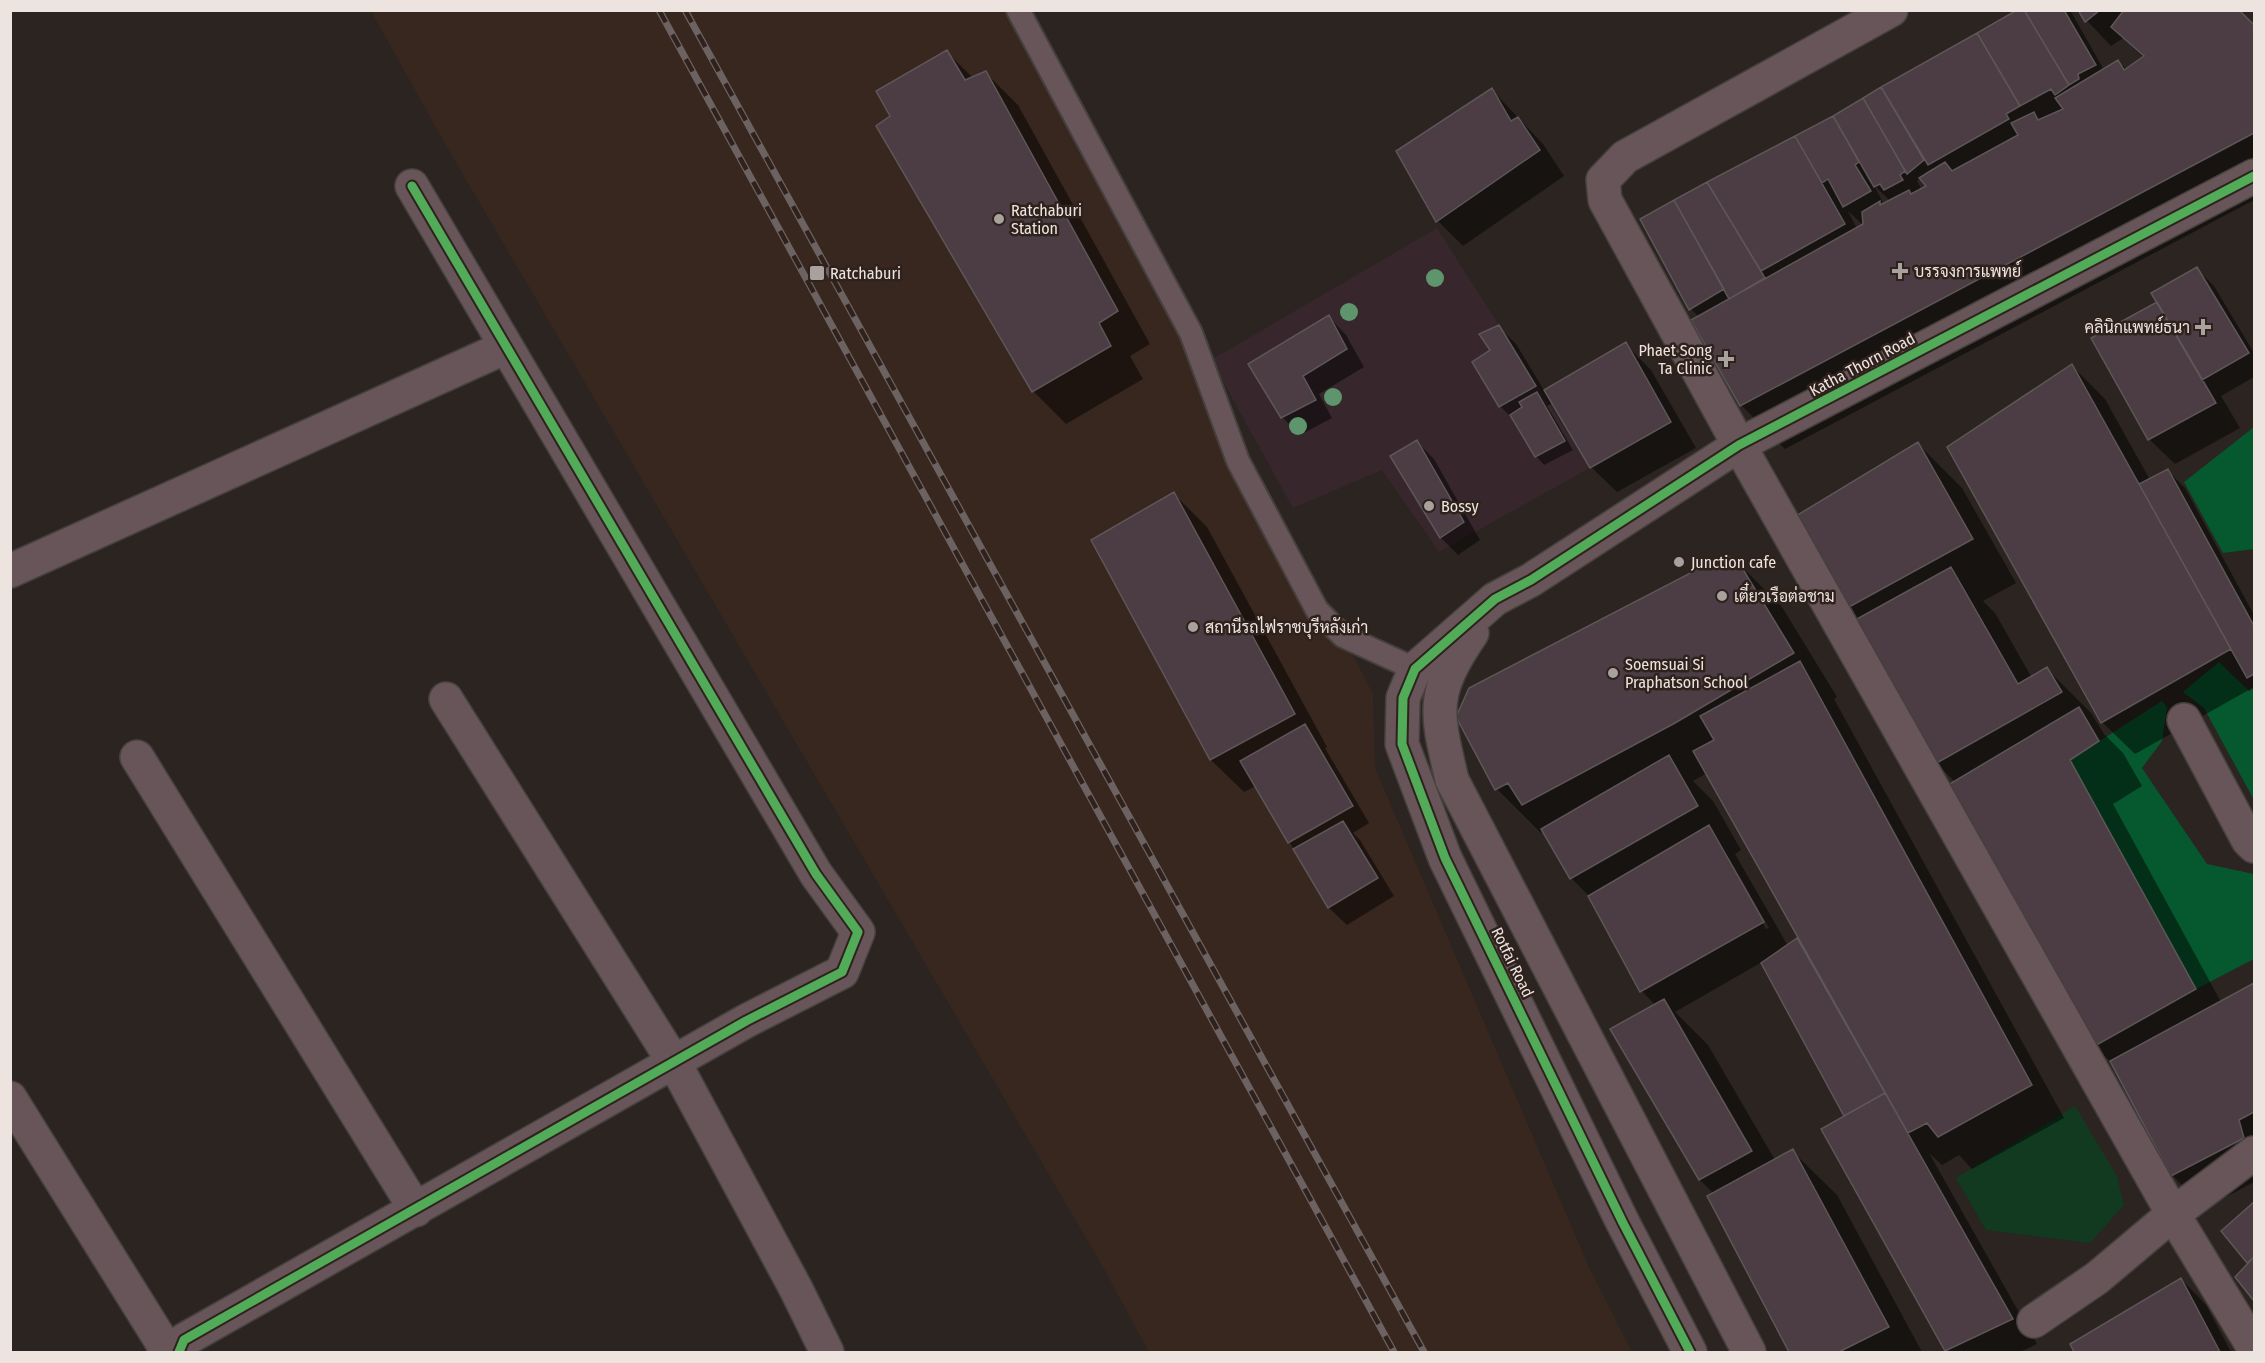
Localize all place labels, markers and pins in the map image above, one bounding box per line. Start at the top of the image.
place label: Ratchaburi Station [1011,201,1082,238]
marker: Ratchaburi Station [992,212,1006,226]
place label: บรรจงการแพทย์ [1914,259,2021,281]
marker: บรรจงการแพทย์ [1891,262,1909,280]
marker: Ratchaburi [808,264,826,282]
place label: Ratchaburi [830,264,901,283]
place label: คลินิกแพทย์ธนา [2085,315,2190,337]
marker: คลินิกแพทย์ธนา [2194,318,2212,336]
place label: Phaet Song Ta Clinic [1638,341,1712,378]
marker: Phaet Song Ta Clinic [1717,350,1735,368]
place label: Bossy [1441,497,1479,516]
marker: Bossy [1422,499,1436,513]
place label: Junction cafe [1691,553,1776,572]
marker: Junction cafe [1672,555,1686,569]
place label: เตี๋ยวเรือต่อชาม [1734,582,1835,606]
marker: เตี๋ยวเรือต่อชาม [1715,589,1729,603]
place label: สถานีรถไฟราชบุรีหลังเก่า [1205,616,1368,639]
marker: สถานีรถไฟราชบุรีหลังเก่า [1186,620,1200,634]
place label: Soemsuai Si Praphatson School [1625,655,1748,692]
marker: Soemsuai Si Praphatson School [1606,666,1620,680]

